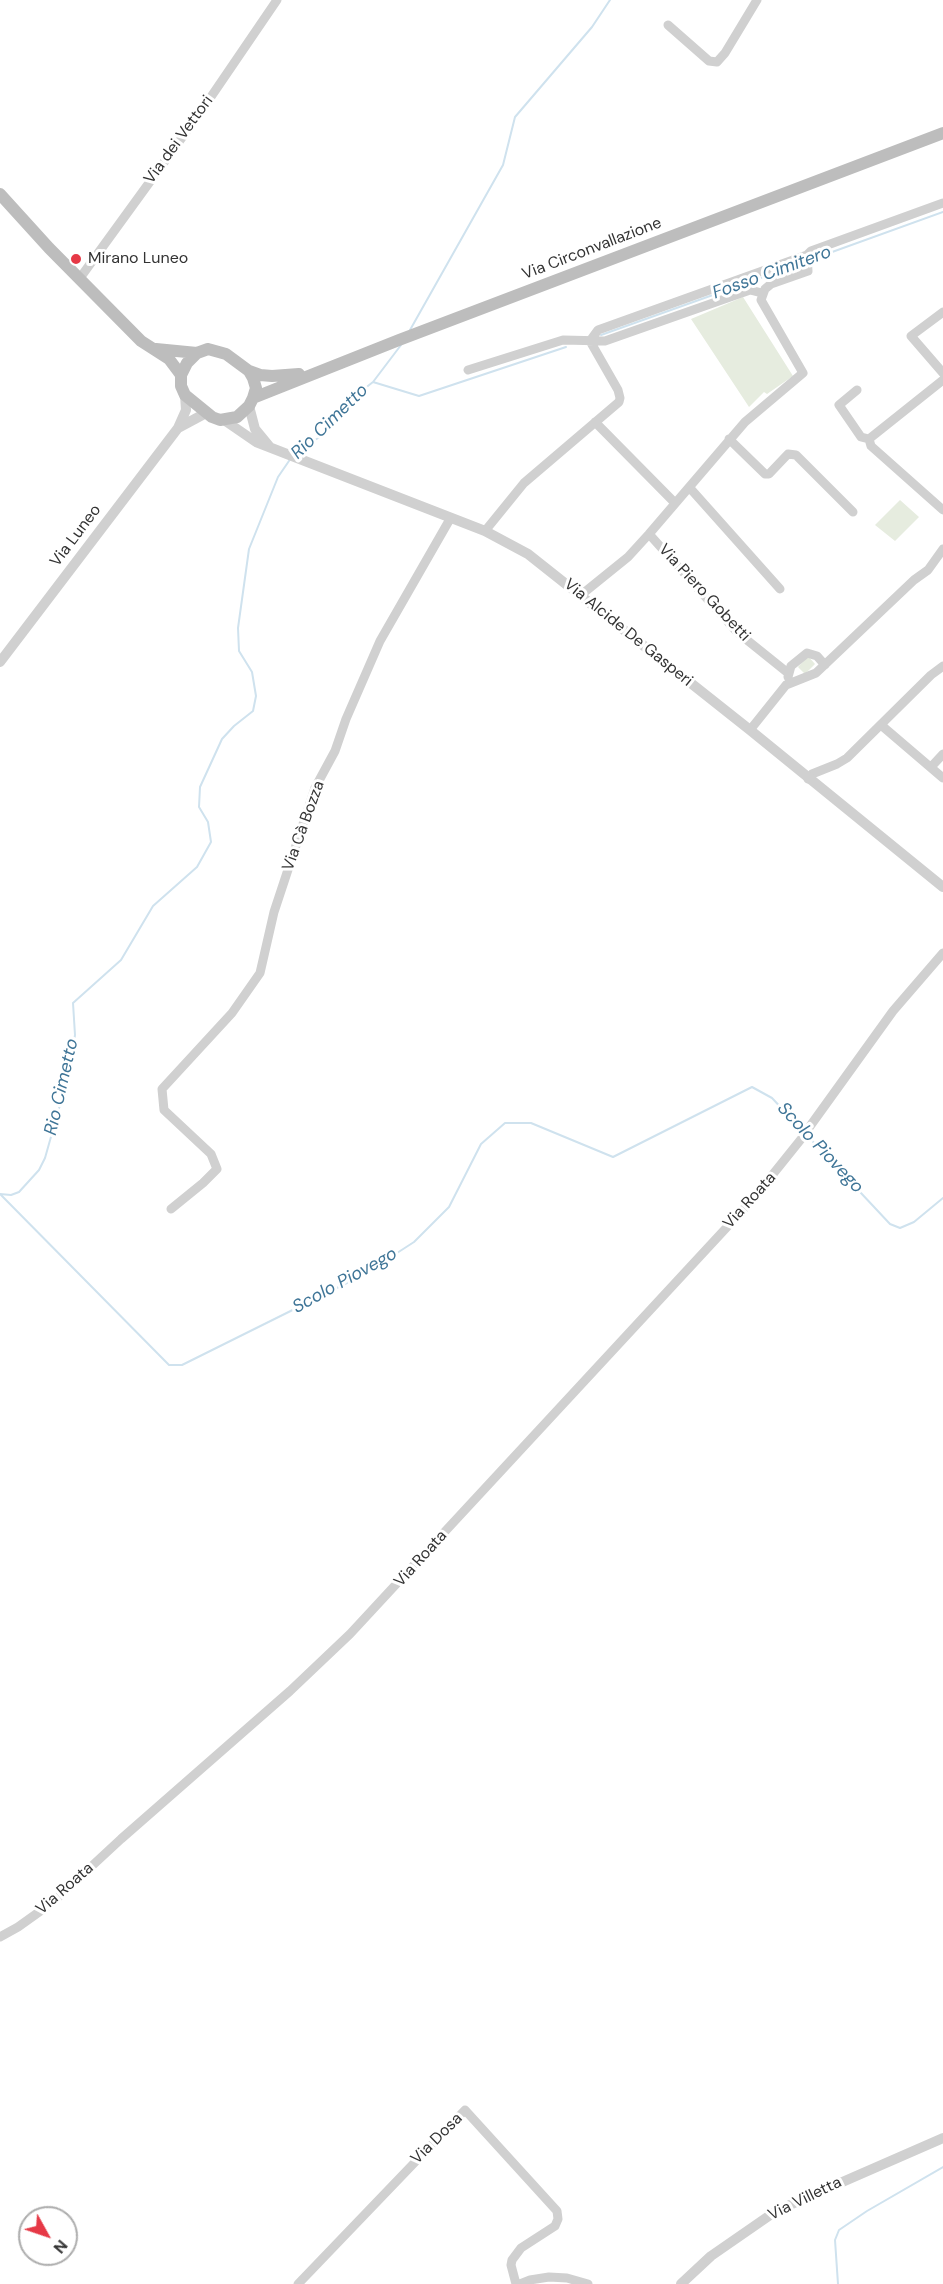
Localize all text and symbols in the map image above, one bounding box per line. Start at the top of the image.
street label: Via dei Vettori [140,92,218,188]
street label: Via Circonvallazione [520,214,664,284]
water label: Fosso Cimitero [710,242,834,304]
place label: Mirano Luneo [88,249,188,269]
marker: Mirano Luneo [69,252,83,266]
water label: Rio Cimetto [287,380,373,464]
street label: Via Luneo [46,501,106,571]
street label: Via Piero Gobetti [654,540,754,646]
street label: Via Alcide De Gasperi [560,575,696,691]
street label: Via Cà Bozza [279,778,329,874]
water label: Rio Cimetto [40,1037,84,1137]
water label: Scolo Piovego [772,1098,868,1198]
street label: Via Roata [720,1169,780,1233]
water label: Scolo Piovego [289,1243,401,1319]
street label: Via Roata [391,1527,451,1591]
street label: Via Roata [32,1859,98,1919]
street label: Via Dosa [407,2109,467,2169]
street label: Via Villetta [765,2173,845,2225]
north arrow [18,2206,78,2266]
text: N [49,2235,72,2258]

